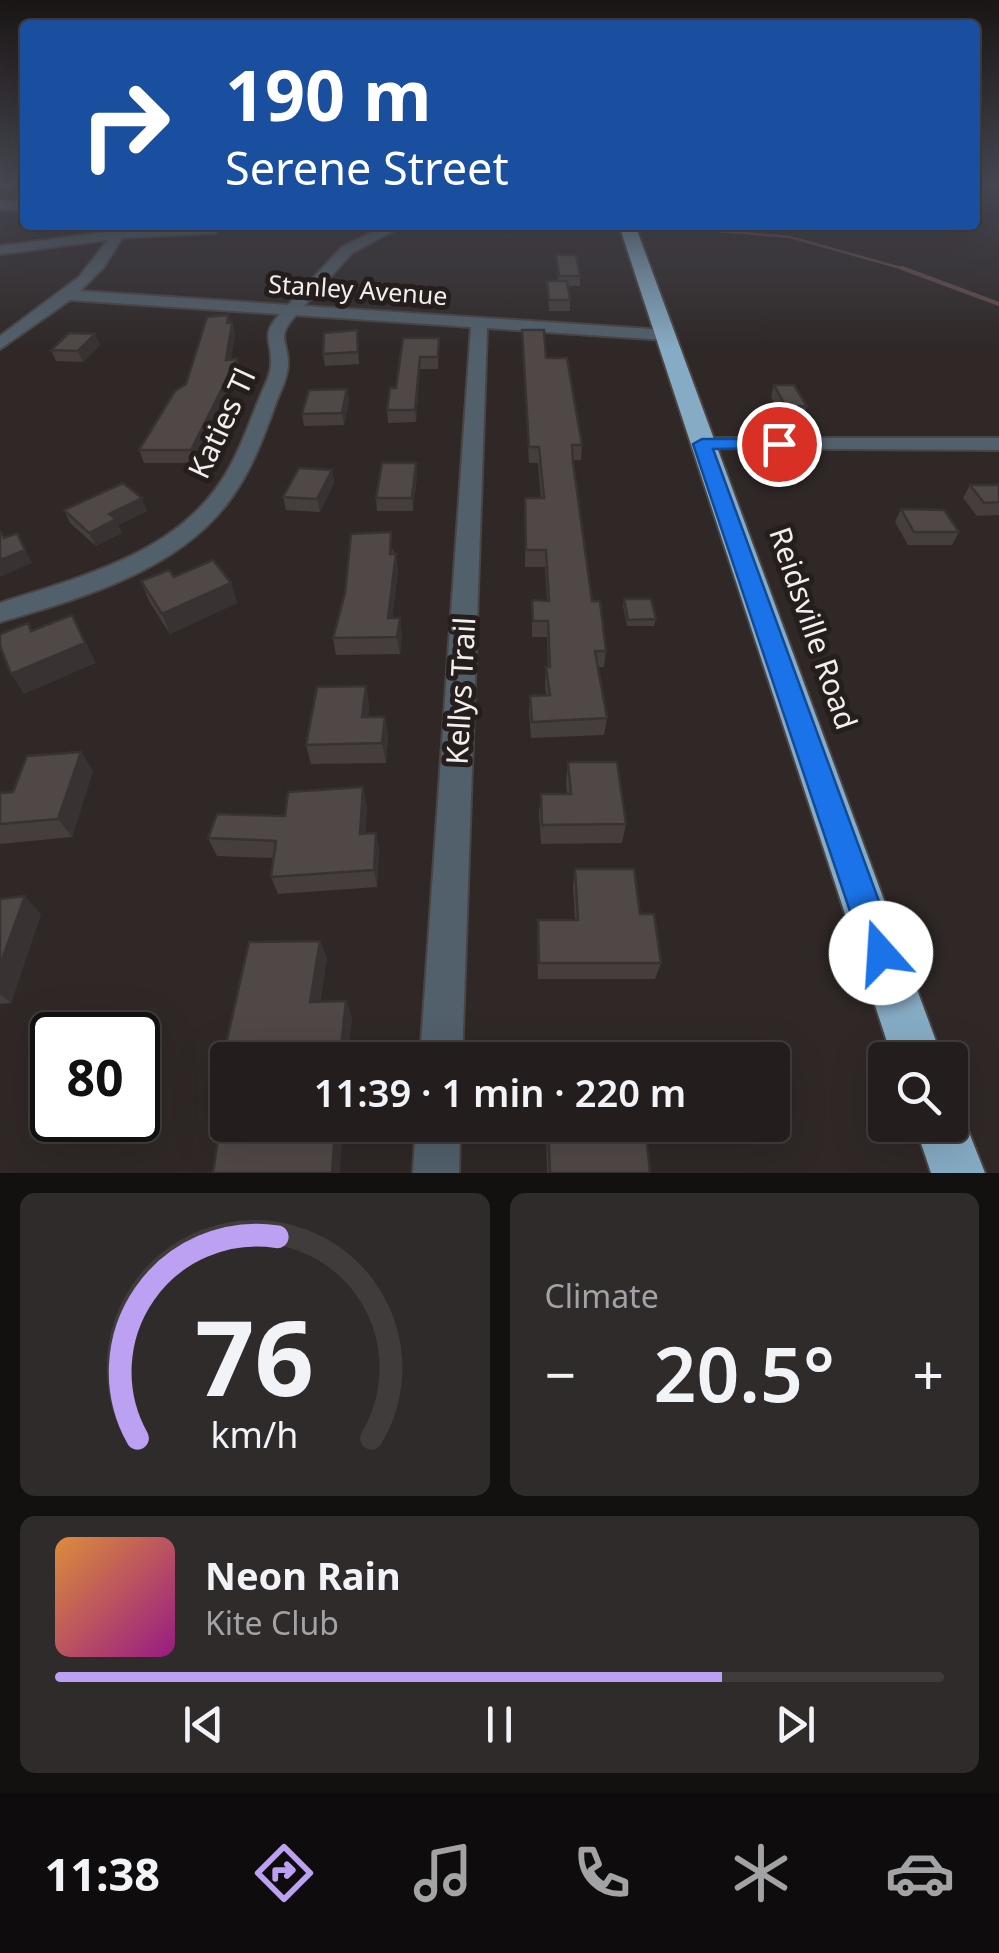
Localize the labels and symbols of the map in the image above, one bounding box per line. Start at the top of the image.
street label: Stanley Avenue [267,266,449,312]
street label: Katies Tl [178,361,264,485]
pin [737,402,822,487]
street label: Reidsville Road [760,521,868,735]
street label: Kellys Trail [436,616,484,766]
position arrow [829,901,933,1005]
speed limit sign: 80 [30,1012,160,1142]

